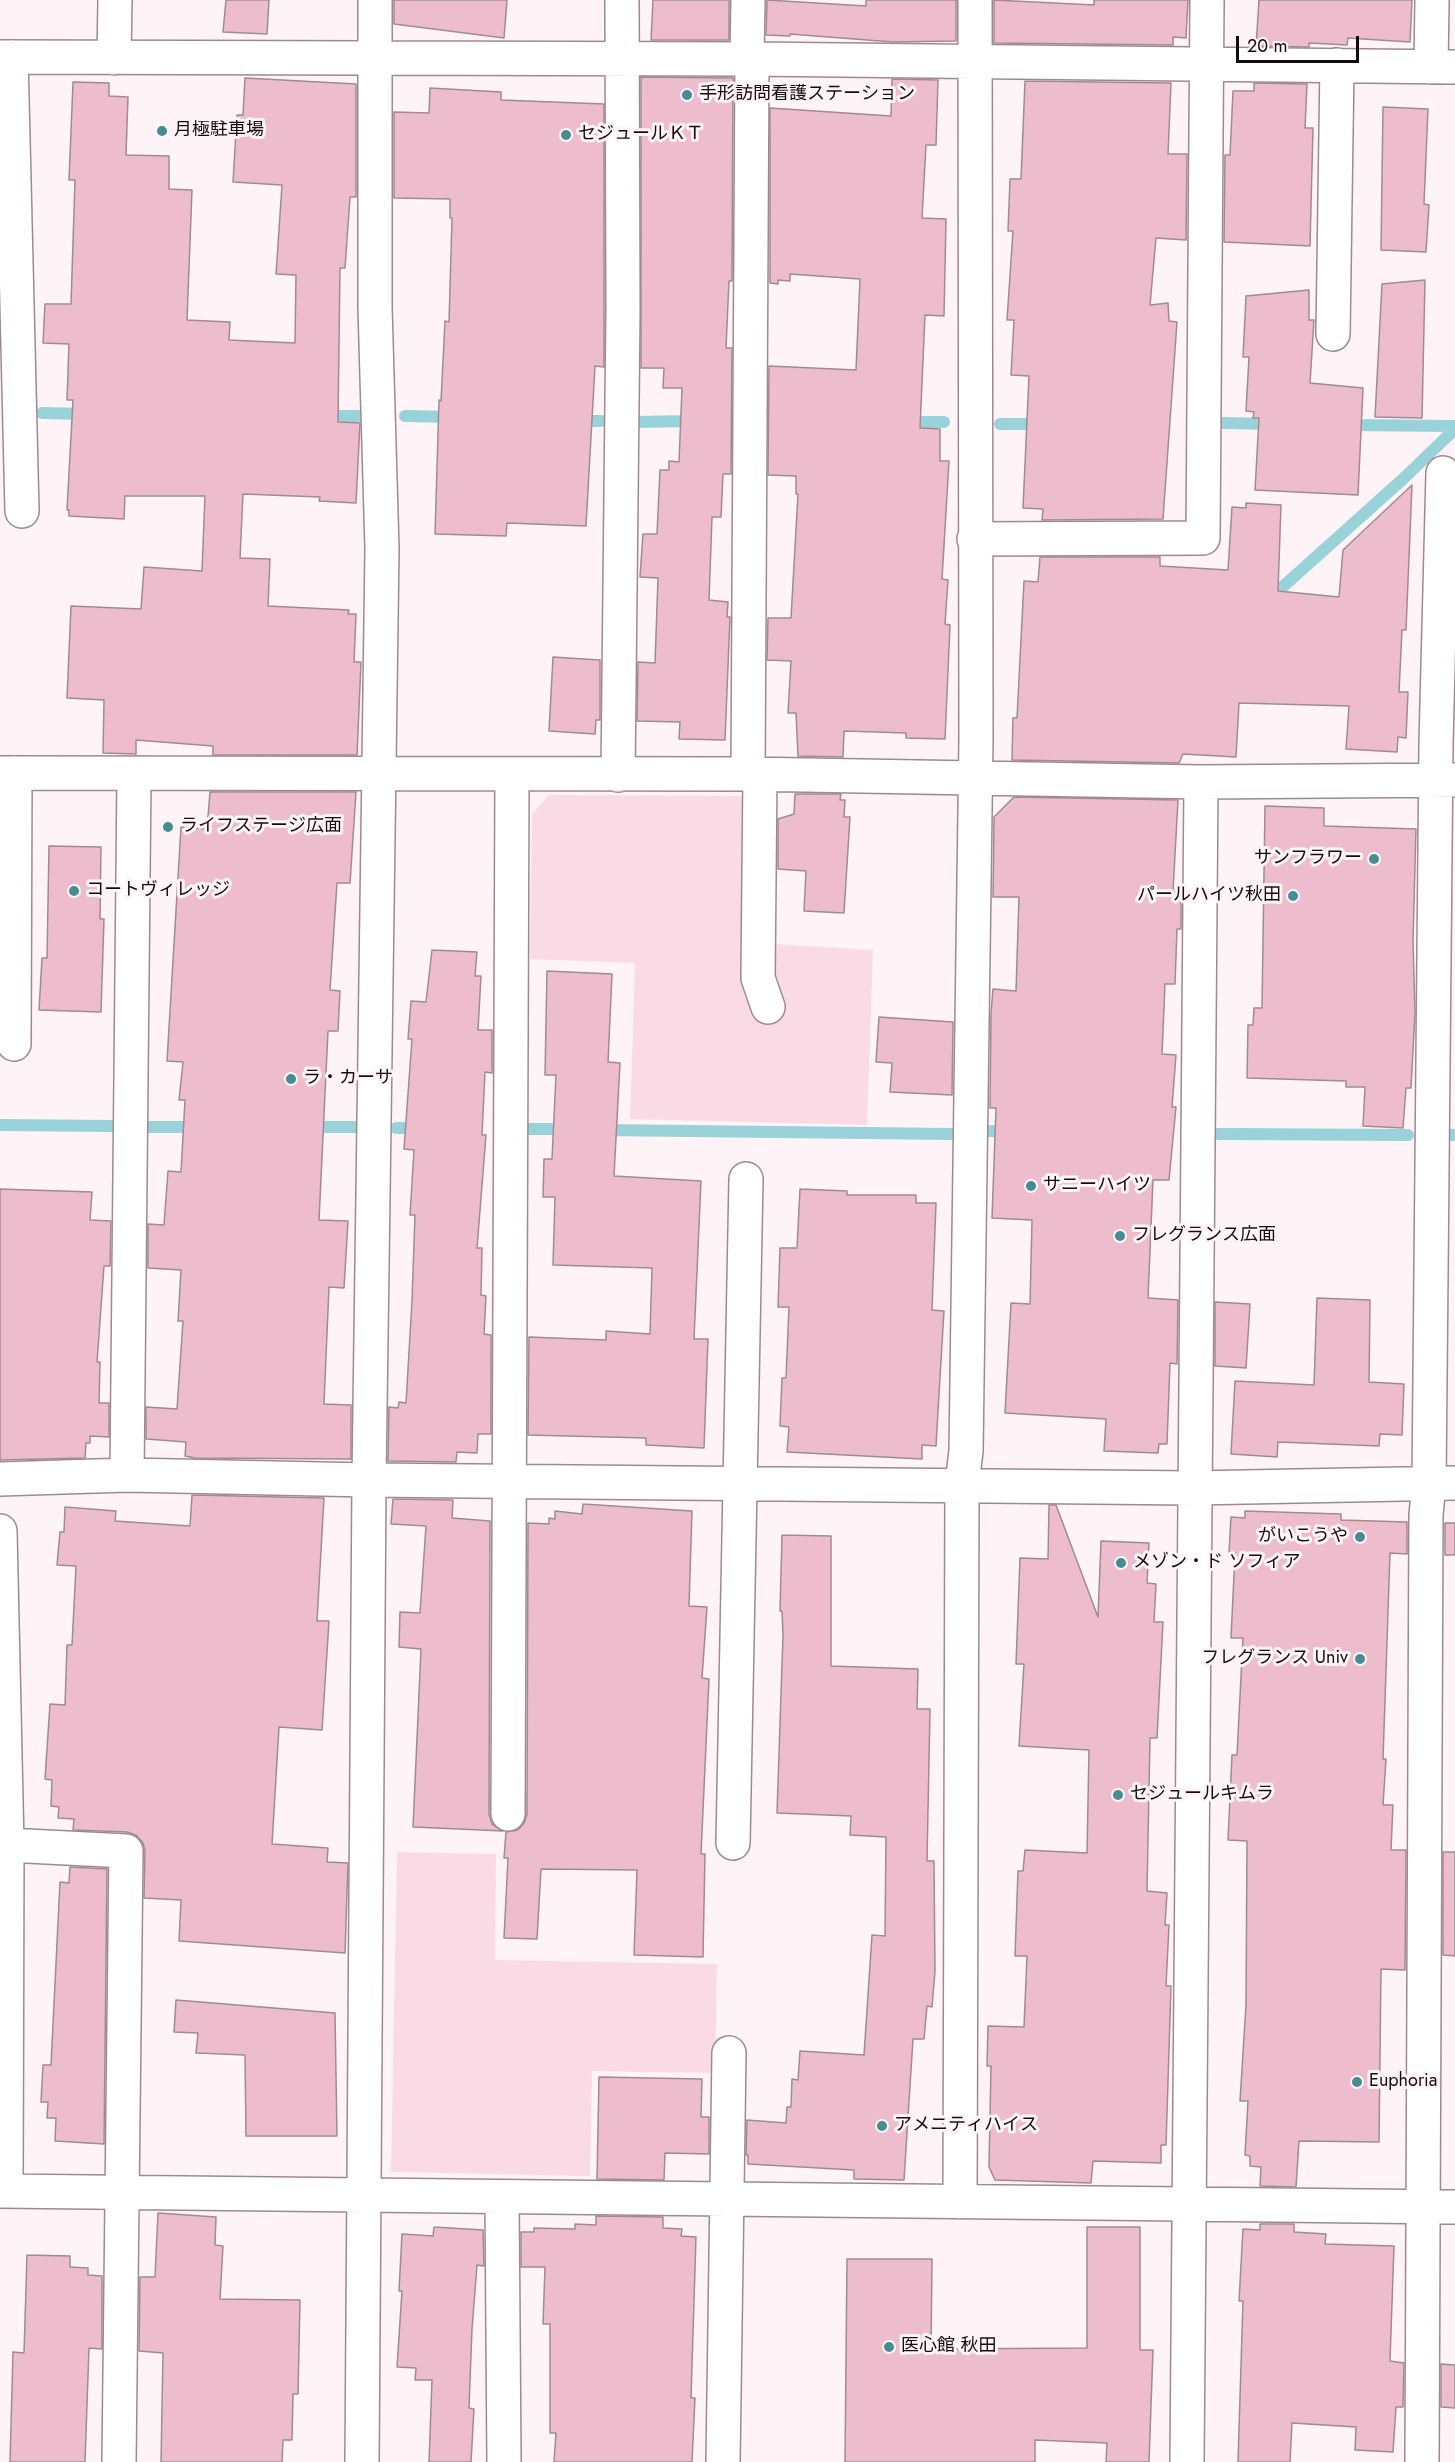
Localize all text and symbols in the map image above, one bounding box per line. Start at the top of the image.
scale bar [1239,24,1362,62]
text: 20 m [1247,33,1287,59]
place label: 手形訪問看護ステーション [699,84,915,106]
marker: 手形訪問看護ステーション [680,88,694,102]
place label: 月極駐車場 [174,120,264,142]
marker: 月極駐車場 [155,124,169,138]
place label: セジュールＫＴ [578,124,704,146]
marker: セジュールＫＴ [559,128,573,142]
place label: ライフステージ広面 [180,816,342,838]
marker: ライフステージ広面 [161,820,175,834]
place label: サンフラワー [1254,848,1362,870]
marker: サンフラワー [1367,852,1381,866]
place label: コートヴィレッジ [86,880,230,902]
marker: コートヴィレッジ [67,884,81,898]
place label: パールハイツ秋田 [1137,885,1281,907]
marker: パールハイツ秋田 [1286,889,1300,903]
place label: ラ・カーサ [303,1068,393,1090]
marker: ラ・カーサ [284,1072,298,1086]
place label: サニーハイツ [1043,1175,1151,1197]
marker: サニーハイツ [1024,1179,1038,1193]
place label: フレグランス広面 [1132,1225,1276,1247]
marker: フレグランス広面 [1113,1229,1127,1243]
place label: がいこうや [1258,1526,1348,1548]
marker: がいこうや [1353,1530,1367,1544]
place label: メゾン・ド ソフィア [1133,1552,1300,1574]
marker: メゾン・ド ソフィア [1114,1556,1128,1570]
place label: フレグランス Univ [1201,1648,1348,1670]
marker: フレグランス Univ [1353,1652,1367,1666]
place label: セジュールキムラ [1130,1784,1274,1806]
marker: セジュールキムラ [1111,1788,1125,1802]
place label: Euphoria [1369,2071,1437,2093]
marker: Euphoria [1350,2075,1364,2089]
place label: アメニティハイス [894,2115,1038,2137]
marker: アメニティハイス [875,2119,889,2133]
place label: 医心館 秋田 [901,2336,996,2358]
marker: 医心館 秋田 [882,2340,896,2354]

